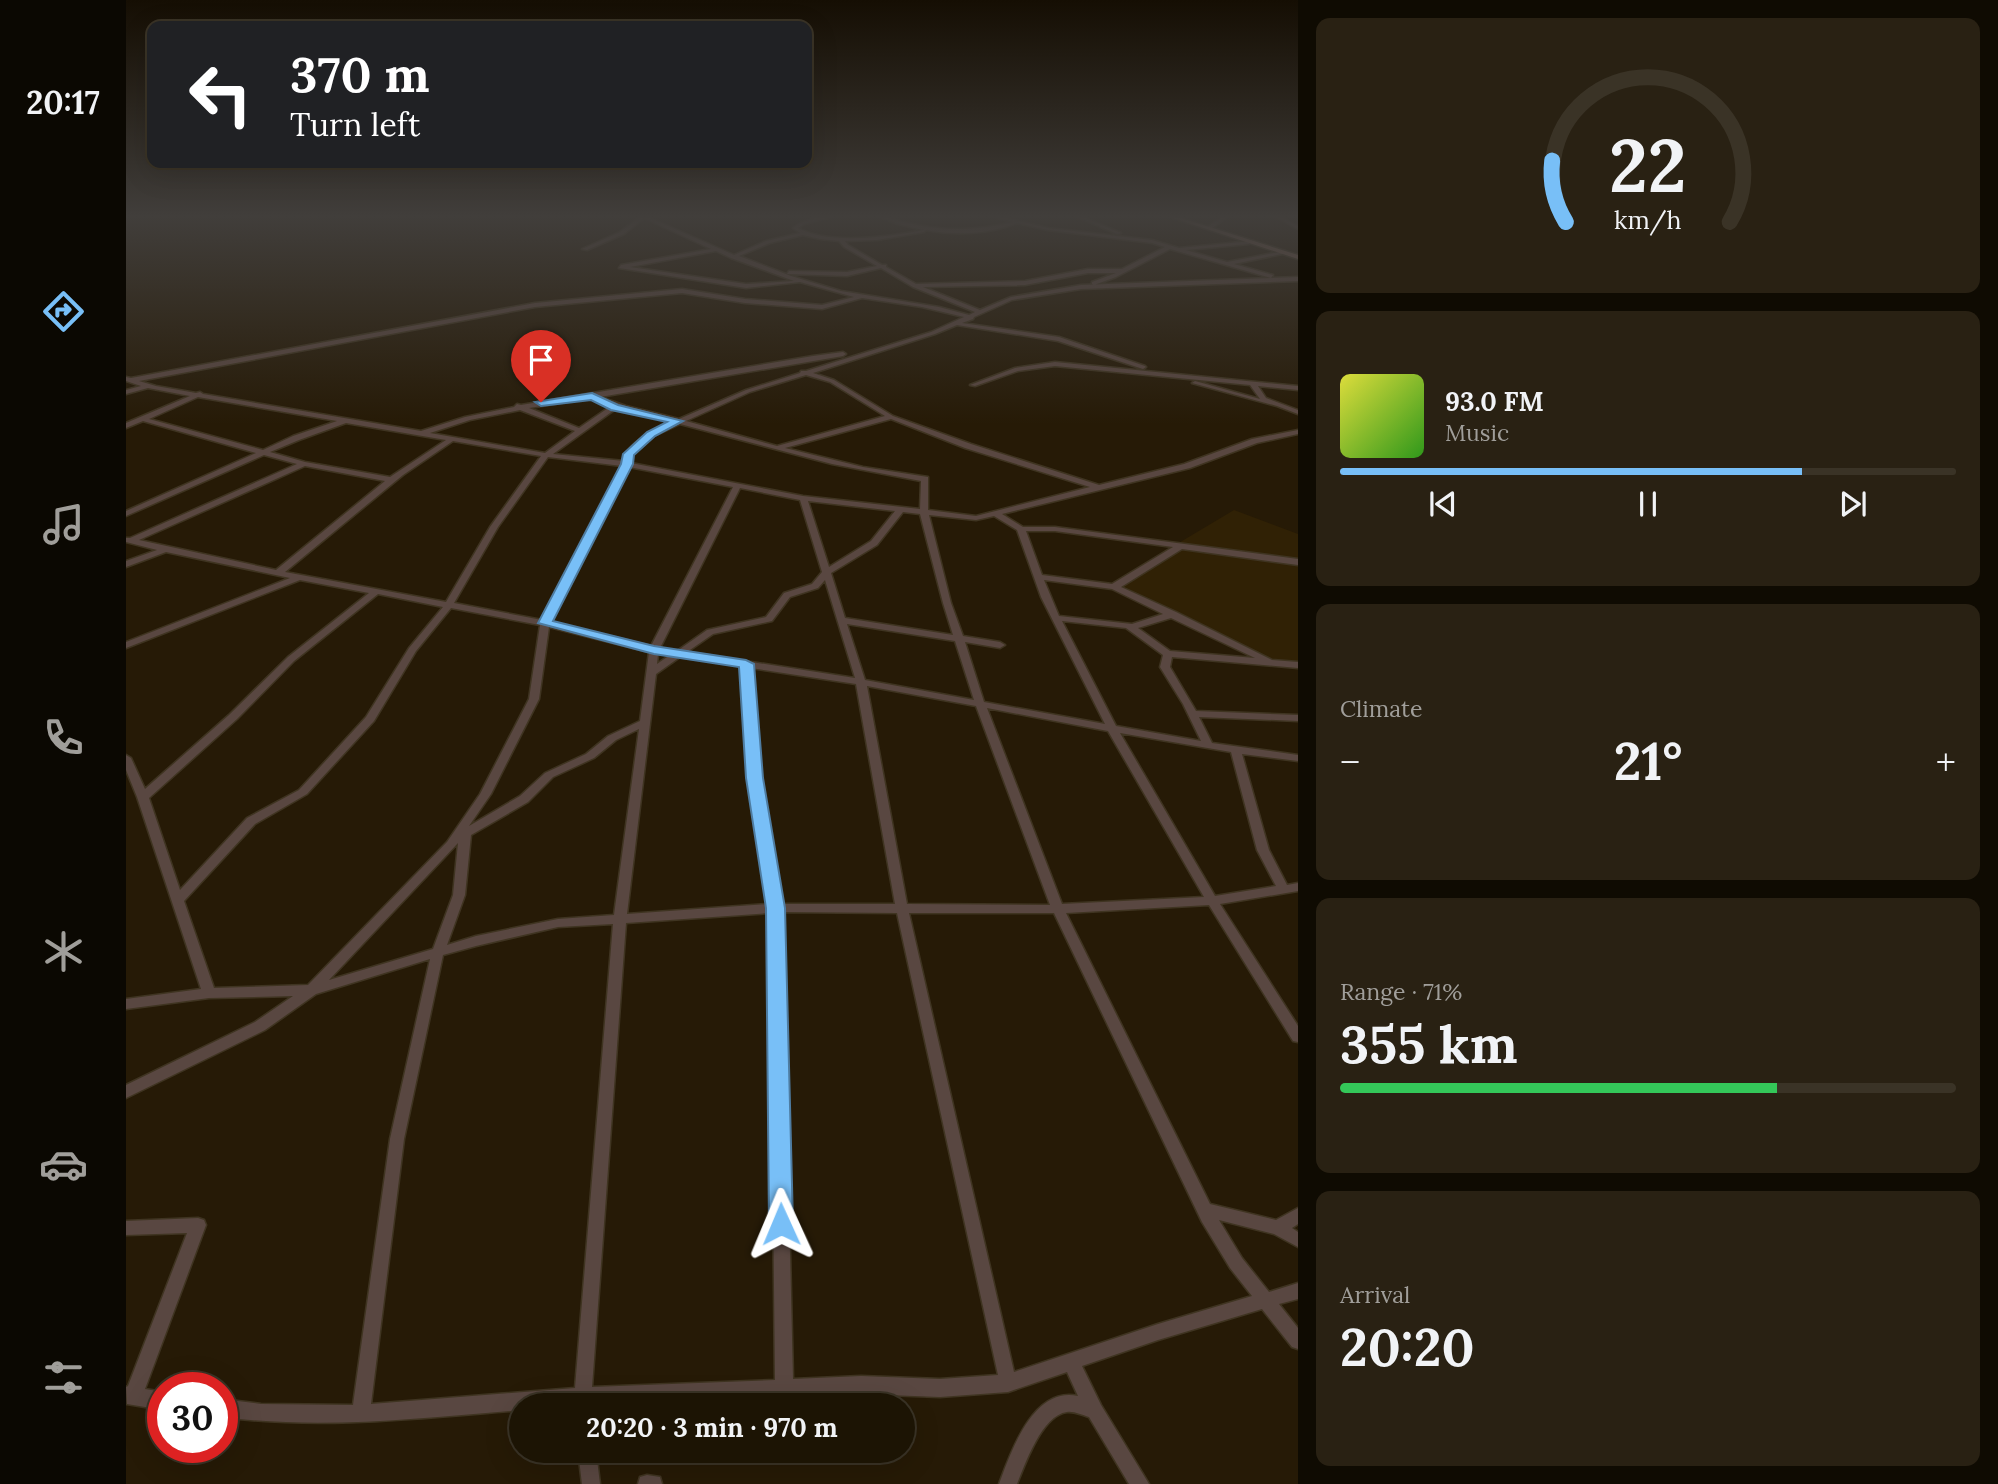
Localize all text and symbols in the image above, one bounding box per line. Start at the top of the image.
text: 370 m [290,43,430,105]
icon: left [175,49,266,140]
text: 20:17 [26,82,100,123]
text: Turn left [290,104,420,145]
text: 22 [1609,119,1687,212]
text: km/h [1614,203,1682,235]
icon: directions [39,287,88,336]
pin [511,330,571,402]
icon: arrive [522,341,560,379]
text: 93.0 FM [1445,385,1544,418]
text: Music [1445,418,1509,447]
icon: previous [1424,485,1462,523]
icon: pause [1629,485,1667,523]
icon: next [1834,485,1872,523]
icon: music [39,500,88,549]
text: Climate [1340,694,1422,723]
icon: phone [39,713,88,762]
text: 21° [1614,728,1682,794]
text: − [1340,738,1360,786]
text: + [1936,738,1956,786]
icon: climate [39,927,88,976]
text: Range · 71% [1340,977,1462,1006]
text: 355 km [1340,1011,1518,1077]
icon: car [39,1140,88,1189]
position arrow [744,1187,818,1261]
text: Arrival [1340,1280,1410,1309]
text: 20:20 [1340,1314,1475,1380]
icon: filters [39,1353,88,1402]
speed limit sign: 30 [147,1372,238,1463]
text: 20:20 · 3 min · 970 m [586,1411,838,1444]

